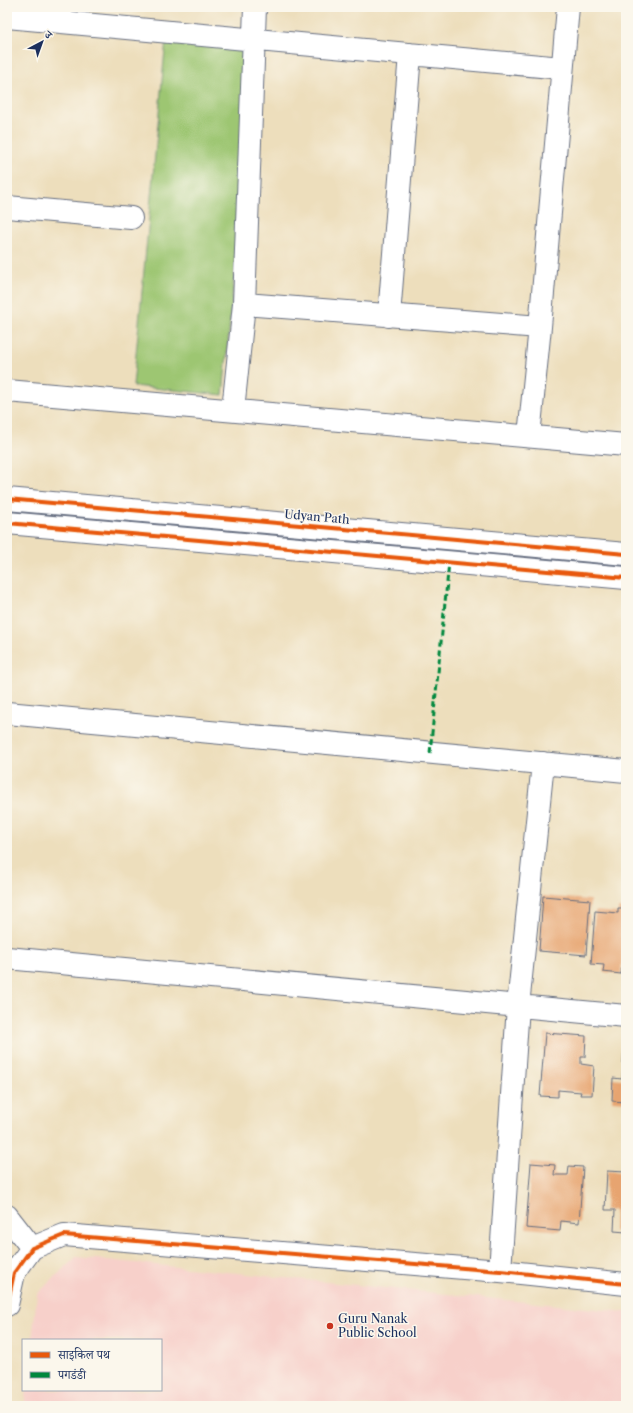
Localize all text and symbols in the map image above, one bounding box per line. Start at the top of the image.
north arrow [22,22,62,62]
text: उ [41,27,56,42]
street label: Udyan Path [284,506,351,527]
place label: Guru Nanak Public School [338,1311,417,1340]
marker: Guru Nanak Public School [325,1321,335,1331]
legend [22,1339,162,1391]
text: साइकिल पथ [57,1347,111,1362]
text: पगडंडी [57,1367,87,1382]

